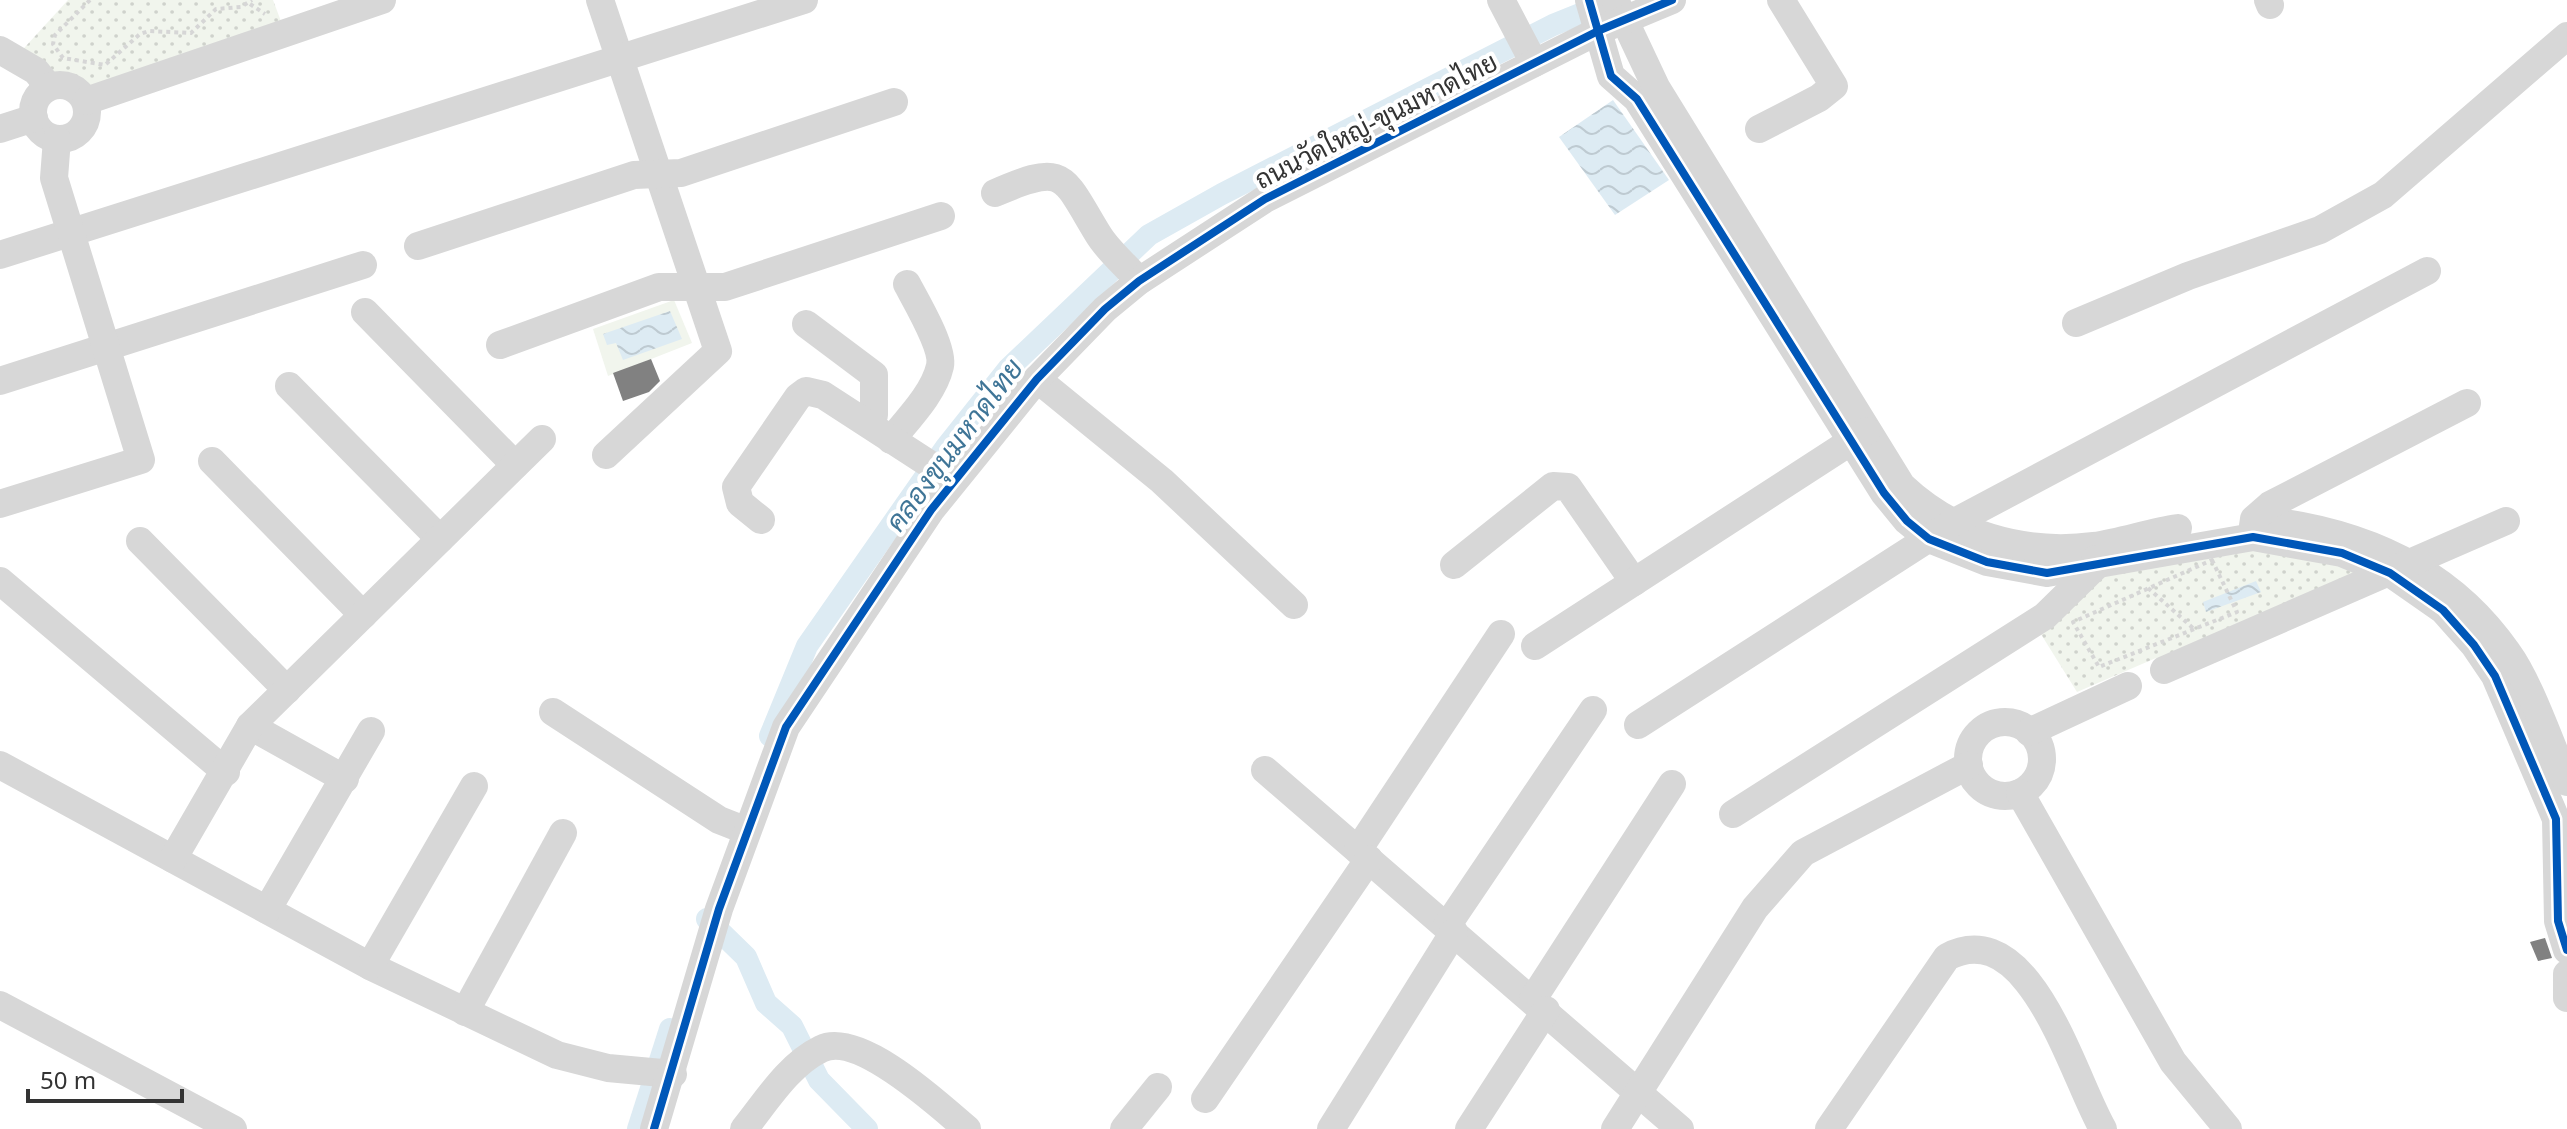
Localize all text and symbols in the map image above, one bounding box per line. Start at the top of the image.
street label: ถนนวัดใหญ่-ขุนมหาดไทย [1248,43,1504,198]
water label: คลองขุนมหาดไทย [876,350,1032,540]
scale bar [28,1053,182,1103]
text: 50 m [40,1063,96,1096]

